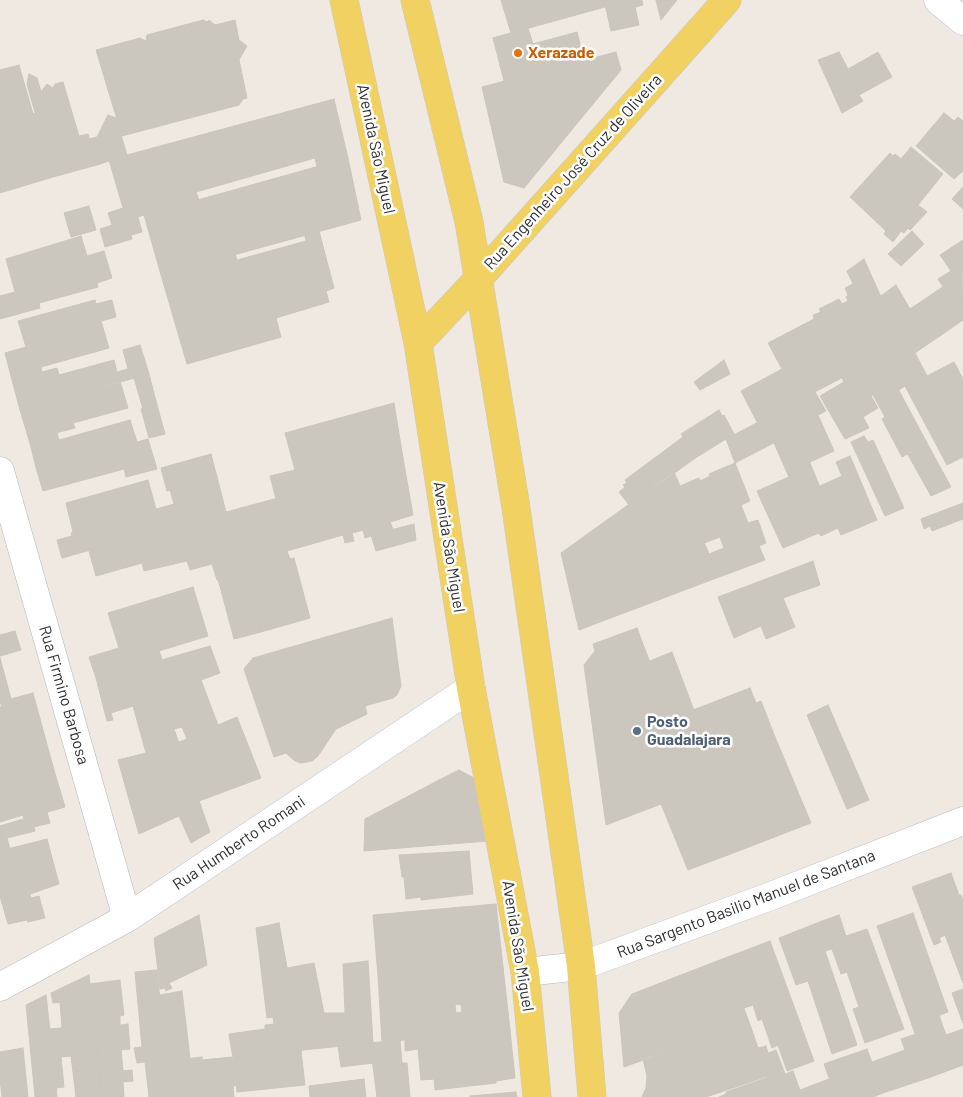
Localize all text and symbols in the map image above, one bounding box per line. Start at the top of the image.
place label: Xerazade [528,43,594,63]
marker: Xerazade [512,47,524,59]
street label: Rua Engenheiro José Cruz de Oliveira [480,70,666,274]
street label: Avenida São Miguel [353,82,399,216]
street label: Avenida São Miguel [429,480,469,614]
street label: Rua Firmino Barbosa [35,623,93,767]
place label: Posto Guadalajara [647,712,731,750]
marker: Posto Guadalajara [631,725,643,737]
street label: Rua Humberto Romani [169,792,309,894]
street label: Rua Sargento Basilio Manuel de Santana [614,846,878,962]
street label: Avenida São Miguel [498,879,538,1013]

